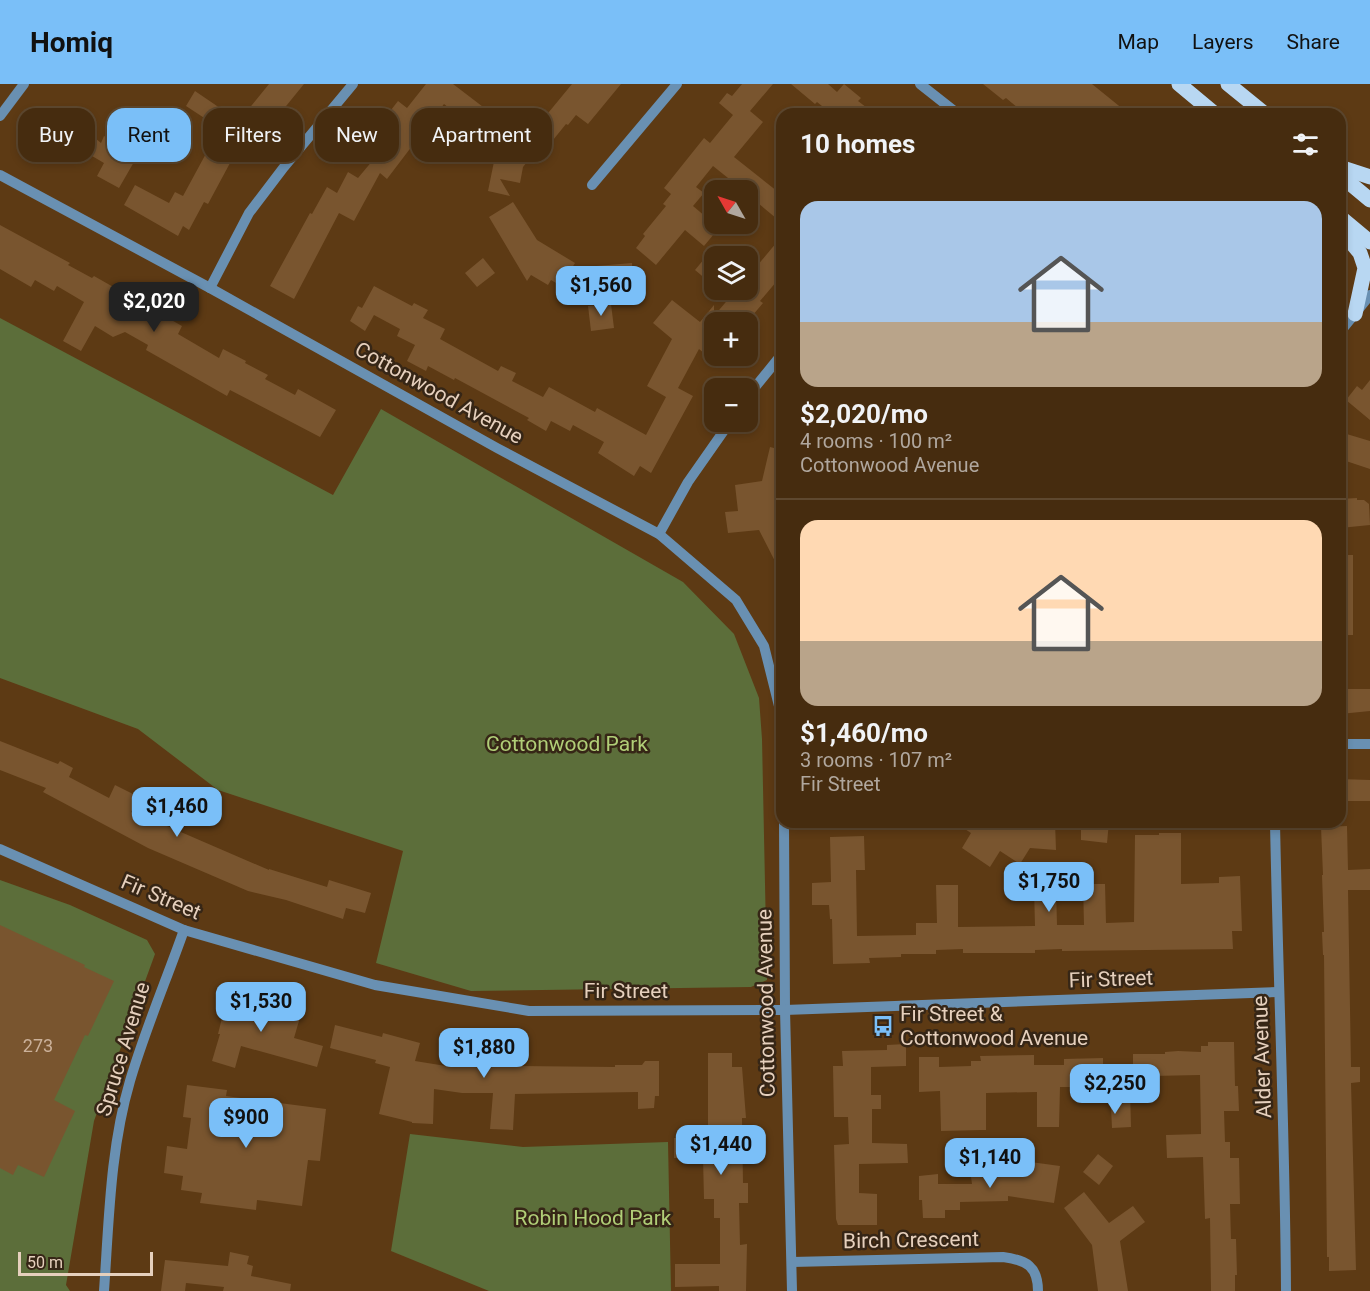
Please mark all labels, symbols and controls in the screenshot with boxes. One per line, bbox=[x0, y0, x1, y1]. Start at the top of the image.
text: Homiq bbox=[30, 26, 113, 59]
text: Map bbox=[1117, 30, 1159, 54]
text: Layers bbox=[1192, 30, 1253, 54]
text: Share bbox=[1286, 30, 1340, 54]
chip: Buy bbox=[18, 108, 95, 162]
chip: Rent bbox=[107, 108, 191, 162]
chip: Filters bbox=[203, 108, 303, 162]
chip: New bbox=[315, 108, 399, 162]
chip: Apartment bbox=[411, 108, 552, 162]
icon: filters bbox=[1289, 128, 1322, 161]
text: 10 homes bbox=[800, 129, 915, 159]
north arrow bbox=[704, 180, 758, 234]
map controls bbox=[704, 180, 758, 432]
icon: home bbox=[1007, 240, 1115, 348]
button: layers bbox=[704, 246, 758, 300]
pin: $1,560 bbox=[552, 266, 650, 317]
text: $1,560 bbox=[570, 273, 632, 297]
pin: $2,020 bbox=[105, 282, 203, 333]
text: $2,020 bbox=[123, 289, 185, 313]
button: + bbox=[704, 312, 758, 366]
street label: Cottonwood Avenue bbox=[351, 337, 527, 449]
button: − bbox=[704, 378, 758, 432]
text: $2,020/mo bbox=[800, 399, 928, 429]
text: 4 rooms · 100 m² bbox=[800, 429, 952, 453]
text: Cottonwood Avenue bbox=[800, 453, 979, 477]
icon: home bbox=[1007, 559, 1115, 667]
text: $1,460/mo bbox=[800, 718, 928, 748]
park label: Cottonwood Park bbox=[486, 732, 648, 756]
text: 3 rooms · 107 m² bbox=[800, 748, 952, 772]
text: Fir Street bbox=[800, 772, 880, 796]
pin: $1,460 bbox=[128, 787, 226, 838]
text: $1,460 bbox=[146, 794, 208, 818]
pin: $1,750 bbox=[1000, 862, 1098, 913]
street label: Fir Street bbox=[117, 869, 205, 925]
text: $1,750 bbox=[1018, 869, 1080, 893]
street label: Cottonwood Avenue bbox=[752, 909, 780, 1097]
street label: Fir Street bbox=[1068, 966, 1154, 992]
street label: Spruce Avenue bbox=[91, 979, 155, 1119]
street label: Fir Street bbox=[584, 979, 668, 1003]
pin: $1,530 bbox=[212, 982, 310, 1033]
text: $1,530 bbox=[230, 989, 292, 1013]
street label: Alder Avenue bbox=[1248, 995, 1276, 1119]
place label: Fir Street & Cottonwood Avenue bbox=[900, 1002, 1088, 1050]
bus stop icon: Fir Street & Cottonwood Avenue bbox=[871, 1014, 895, 1038]
pin: $1,880 bbox=[435, 1028, 533, 1079]
house number: 273 bbox=[23, 1035, 53, 1056]
text: $1,880 bbox=[453, 1035, 515, 1059]
pin: $2,250 bbox=[1066, 1064, 1164, 1115]
text: $2,250 bbox=[1084, 1071, 1146, 1095]
pin: $900 bbox=[210, 1098, 282, 1149]
text: $900 bbox=[223, 1105, 269, 1129]
pin: $1,440 bbox=[672, 1125, 770, 1176]
text: $1,440 bbox=[690, 1132, 752, 1156]
pin: $1,140 bbox=[941, 1138, 1039, 1189]
text: $1,140 bbox=[959, 1145, 1021, 1169]
park label: Robin Hood Park bbox=[515, 1206, 672, 1230]
street label: Birch Crescent bbox=[843, 1227, 979, 1253]
scale bar bbox=[18, 1249, 153, 1276]
text: 50 m bbox=[27, 1253, 63, 1272]

